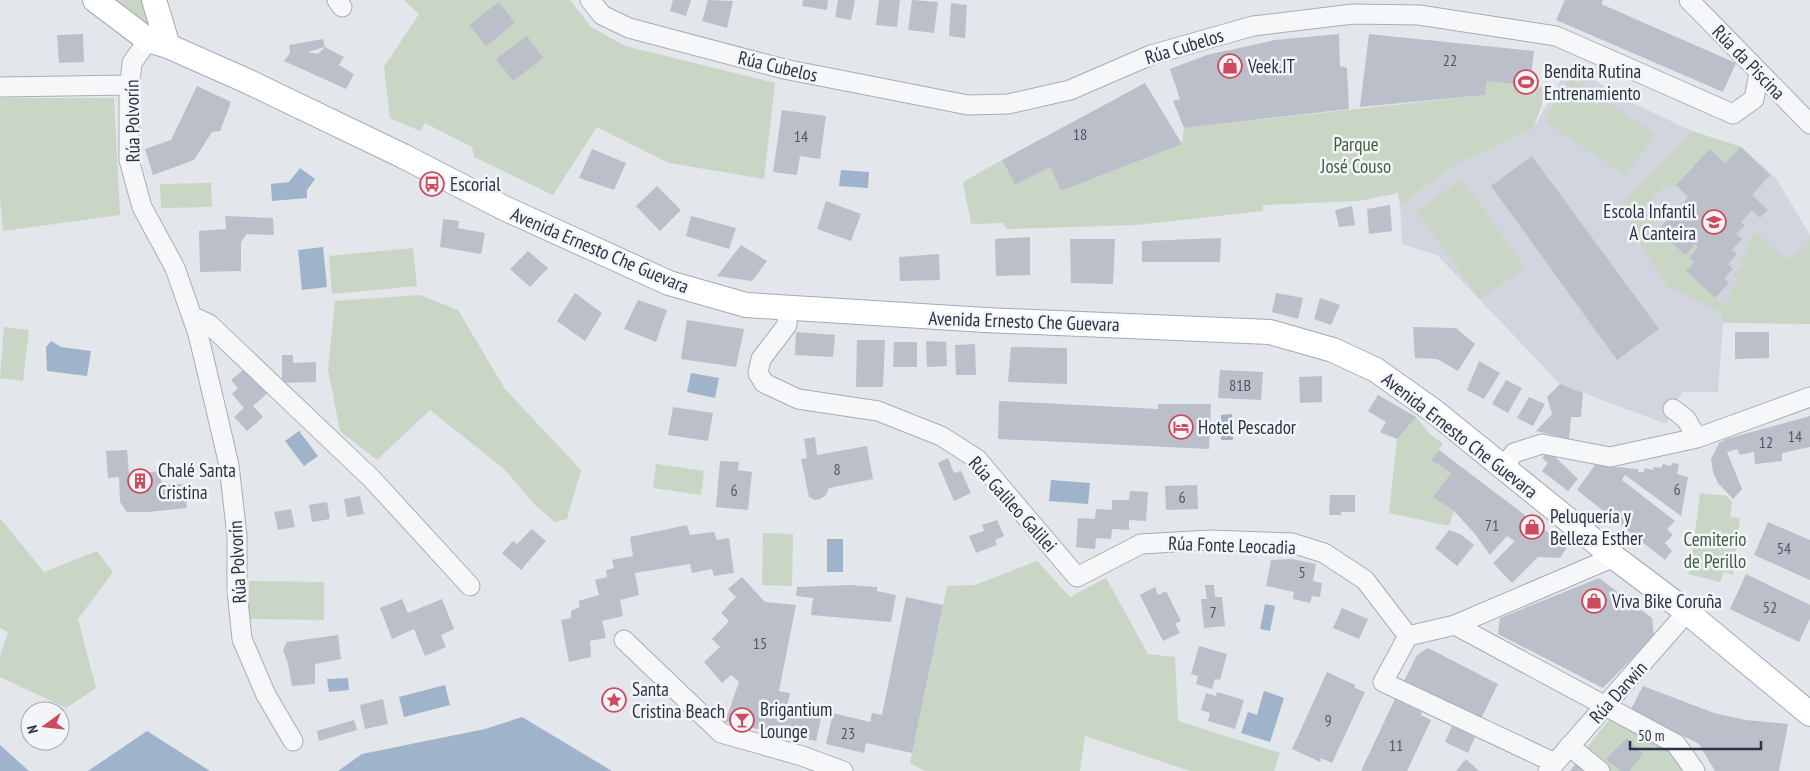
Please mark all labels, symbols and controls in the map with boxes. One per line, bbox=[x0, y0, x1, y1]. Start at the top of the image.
street label: Rúa da Piscina bbox=[1707, 20, 1791, 104]
street label: Rúa Cubelos bbox=[1142, 23, 1226, 69]
street label: Rúa Cubelos bbox=[736, 45, 820, 87]
house number: 22 bbox=[1443, 50, 1457, 70]
shop icon: Veek.IT bbox=[1217, 53, 1243, 79]
place label: Veek.IT bbox=[1247, 54, 1296, 78]
place label: Bendita Rutina Entrenamiento bbox=[1544, 59, 1641, 105]
sports icon: Bendita Rutina Entrenamiento bbox=[1513, 69, 1539, 95]
street label: Rúa Polvorín bbox=[119, 79, 145, 163]
house number: 18 bbox=[1073, 124, 1087, 144]
house number: 14 bbox=[794, 126, 808, 146]
park label: Parque José Couso bbox=[1320, 132, 1391, 178]
bus stop icon: Escorial bbox=[419, 171, 445, 197]
place label: Escorial bbox=[450, 172, 501, 196]
place label: Escola Infantil A Canteira bbox=[1603, 199, 1697, 245]
street label: Avenida Ernesto Che Guevara bbox=[507, 202, 693, 298]
school or university icon: Escola Infantil A Canteira bbox=[1701, 209, 1727, 235]
street label: Avenida Ernesto Che Guevara bbox=[928, 306, 1120, 336]
street label: Avenida Ernesto Che Guevara bbox=[1377, 367, 1543, 503]
house number: 81B bbox=[1229, 375, 1251, 395]
hotel icon: Hotel Pescador bbox=[1168, 414, 1194, 440]
place label: Hotel Pescador bbox=[1198, 415, 1297, 439]
house number: 14 bbox=[1788, 426, 1802, 446]
house number: 12 bbox=[1759, 432, 1773, 452]
street label: Rúa Galileo Galilei bbox=[964, 451, 1062, 557]
place label: Chalé Santa Cristina bbox=[158, 458, 236, 504]
house number: 8 bbox=[833, 459, 841, 479]
building icon: Chalé Santa Cristina bbox=[127, 468, 153, 494]
house number: 6 bbox=[1673, 479, 1681, 499]
house number: 6 bbox=[730, 480, 738, 500]
house number: 6 bbox=[1178, 487, 1186, 507]
place label: Peluquería y Belleza Esther bbox=[1550, 504, 1644, 550]
shop icon: Peluquería y Belleza Esther bbox=[1519, 514, 1545, 540]
house number: 71 bbox=[1485, 515, 1499, 535]
street label: Rúa Polvorín bbox=[223, 520, 251, 604]
park label: Cemiterio de Perillo bbox=[1684, 527, 1746, 573]
street label: Rúa Fonte Leocadia bbox=[1168, 531, 1296, 559]
house number: 54 bbox=[1777, 538, 1791, 558]
house number: 5 bbox=[1298, 562, 1306, 582]
shop icon: Viva Bike Coruña bbox=[1581, 588, 1607, 614]
place label: Viva Bike Coruña bbox=[1611, 589, 1722, 613]
house number: 52 bbox=[1763, 597, 1777, 617]
house number: 7 bbox=[1209, 602, 1217, 622]
house number: 15 bbox=[753, 633, 767, 653]
street label: Rúa Darwin bbox=[1584, 656, 1652, 728]
place label: Santa Cristina Beach bbox=[632, 677, 725, 723]
place icon: Santa Cristina Beach bbox=[601, 687, 627, 713]
place label: Brigantium Lounge bbox=[760, 697, 832, 743]
north arrow bbox=[20, 701, 70, 751]
bar icon: Brigantium Lounge bbox=[729, 707, 755, 733]
house number: 9 bbox=[1324, 710, 1332, 730]
scale bar bbox=[1630, 718, 1761, 750]
text: N bbox=[23, 723, 42, 735]
house number: 23 bbox=[841, 723, 855, 743]
text: 50 m bbox=[1638, 726, 1664, 745]
house number: 11 bbox=[1389, 735, 1403, 755]

